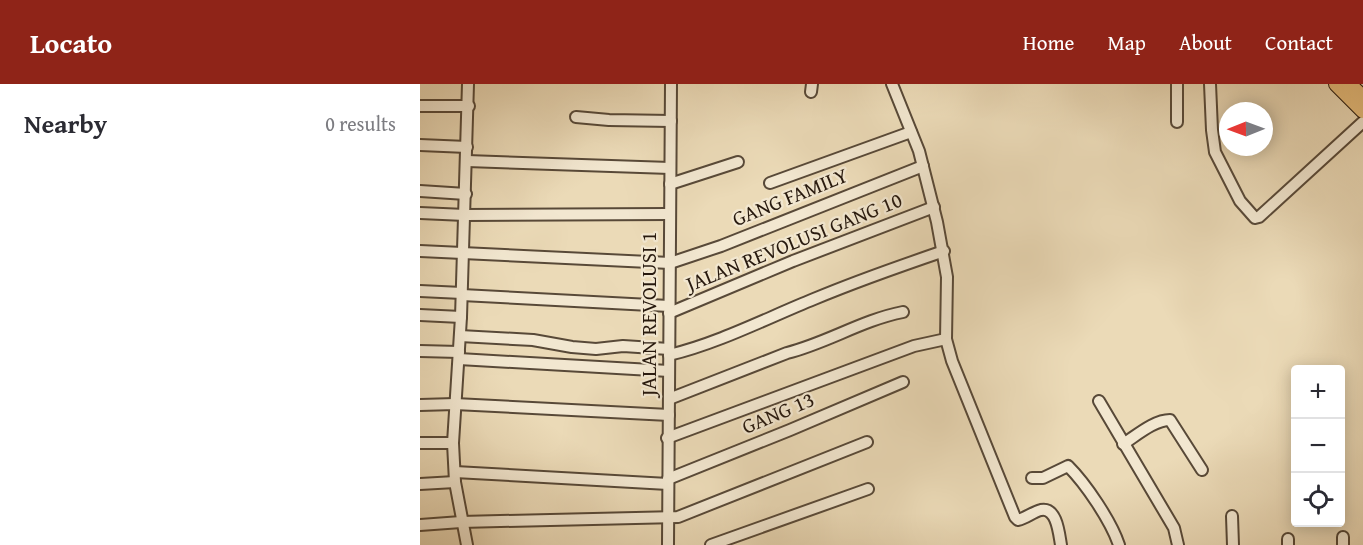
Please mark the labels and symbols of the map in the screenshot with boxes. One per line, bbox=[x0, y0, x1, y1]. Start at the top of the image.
north arrow bbox=[1219, 102, 1273, 156]
street label: GANG FAMILY bbox=[727, 159, 853, 234]
street label: JALAN REVOLUSI GANG 10 bbox=[678, 184, 906, 300]
street label: JALAN REVOLUSI 1 bbox=[633, 232, 664, 399]
street label: GANG 13 bbox=[737, 383, 819, 442]

